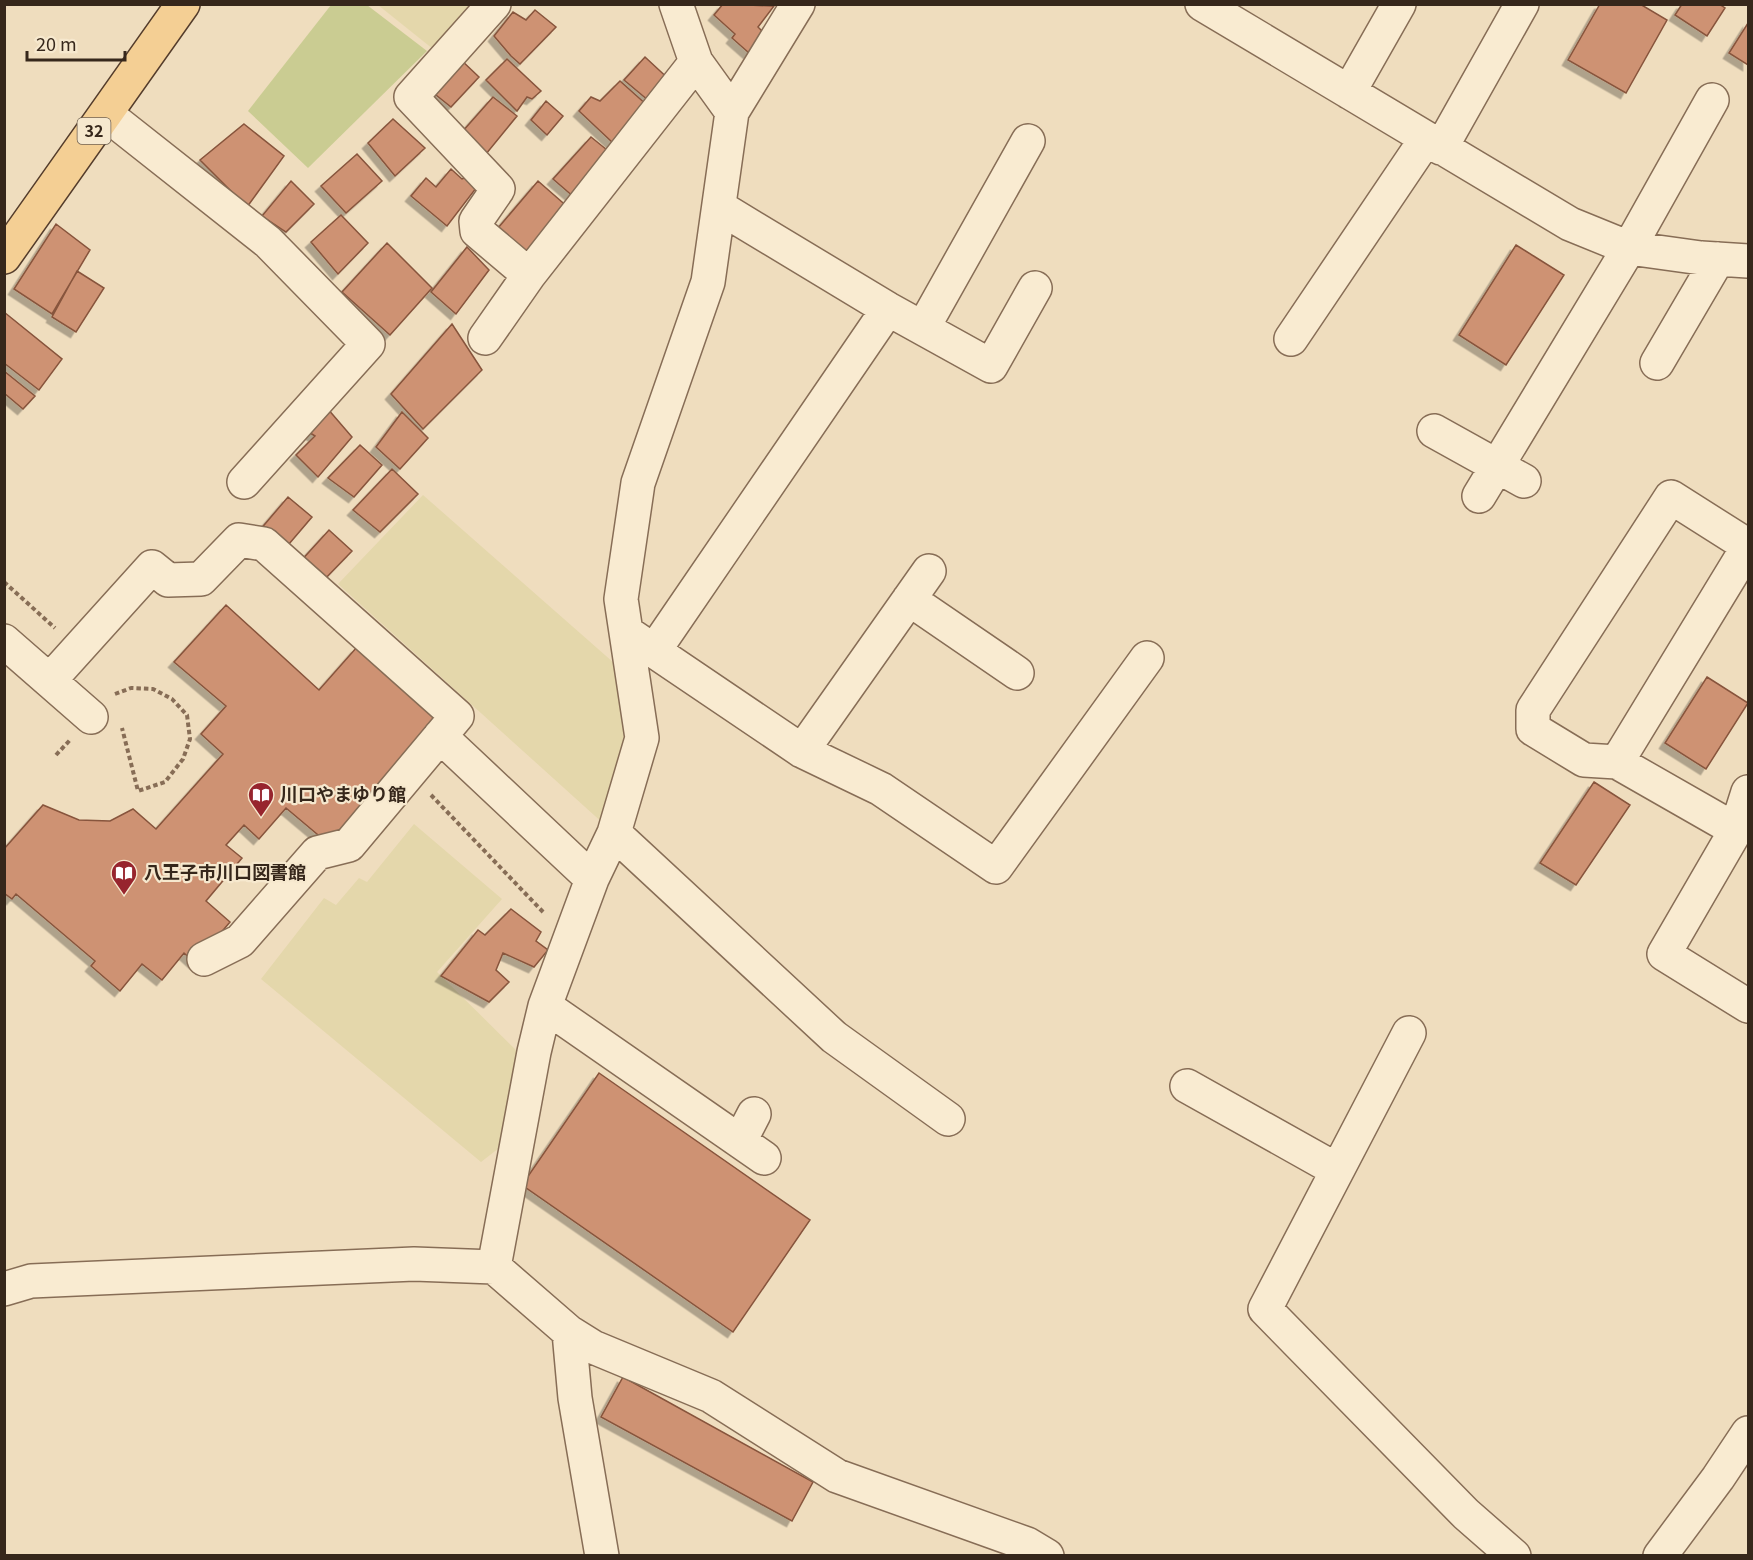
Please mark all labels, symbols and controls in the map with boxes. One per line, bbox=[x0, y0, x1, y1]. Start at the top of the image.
scale bar bbox=[27, 24, 124, 62]
text: 20 m bbox=[36, 30, 77, 56]
road number: 32 bbox=[78, 118, 110, 144]
library icon: 川口やまゆり館 bbox=[246, 780, 276, 818]
place label: 川口やまゆり館 bbox=[280, 780, 406, 806]
library icon: 八王子市川口図書館 bbox=[109, 858, 139, 896]
place label: 八王子市川口図書館 bbox=[144, 858, 306, 884]

